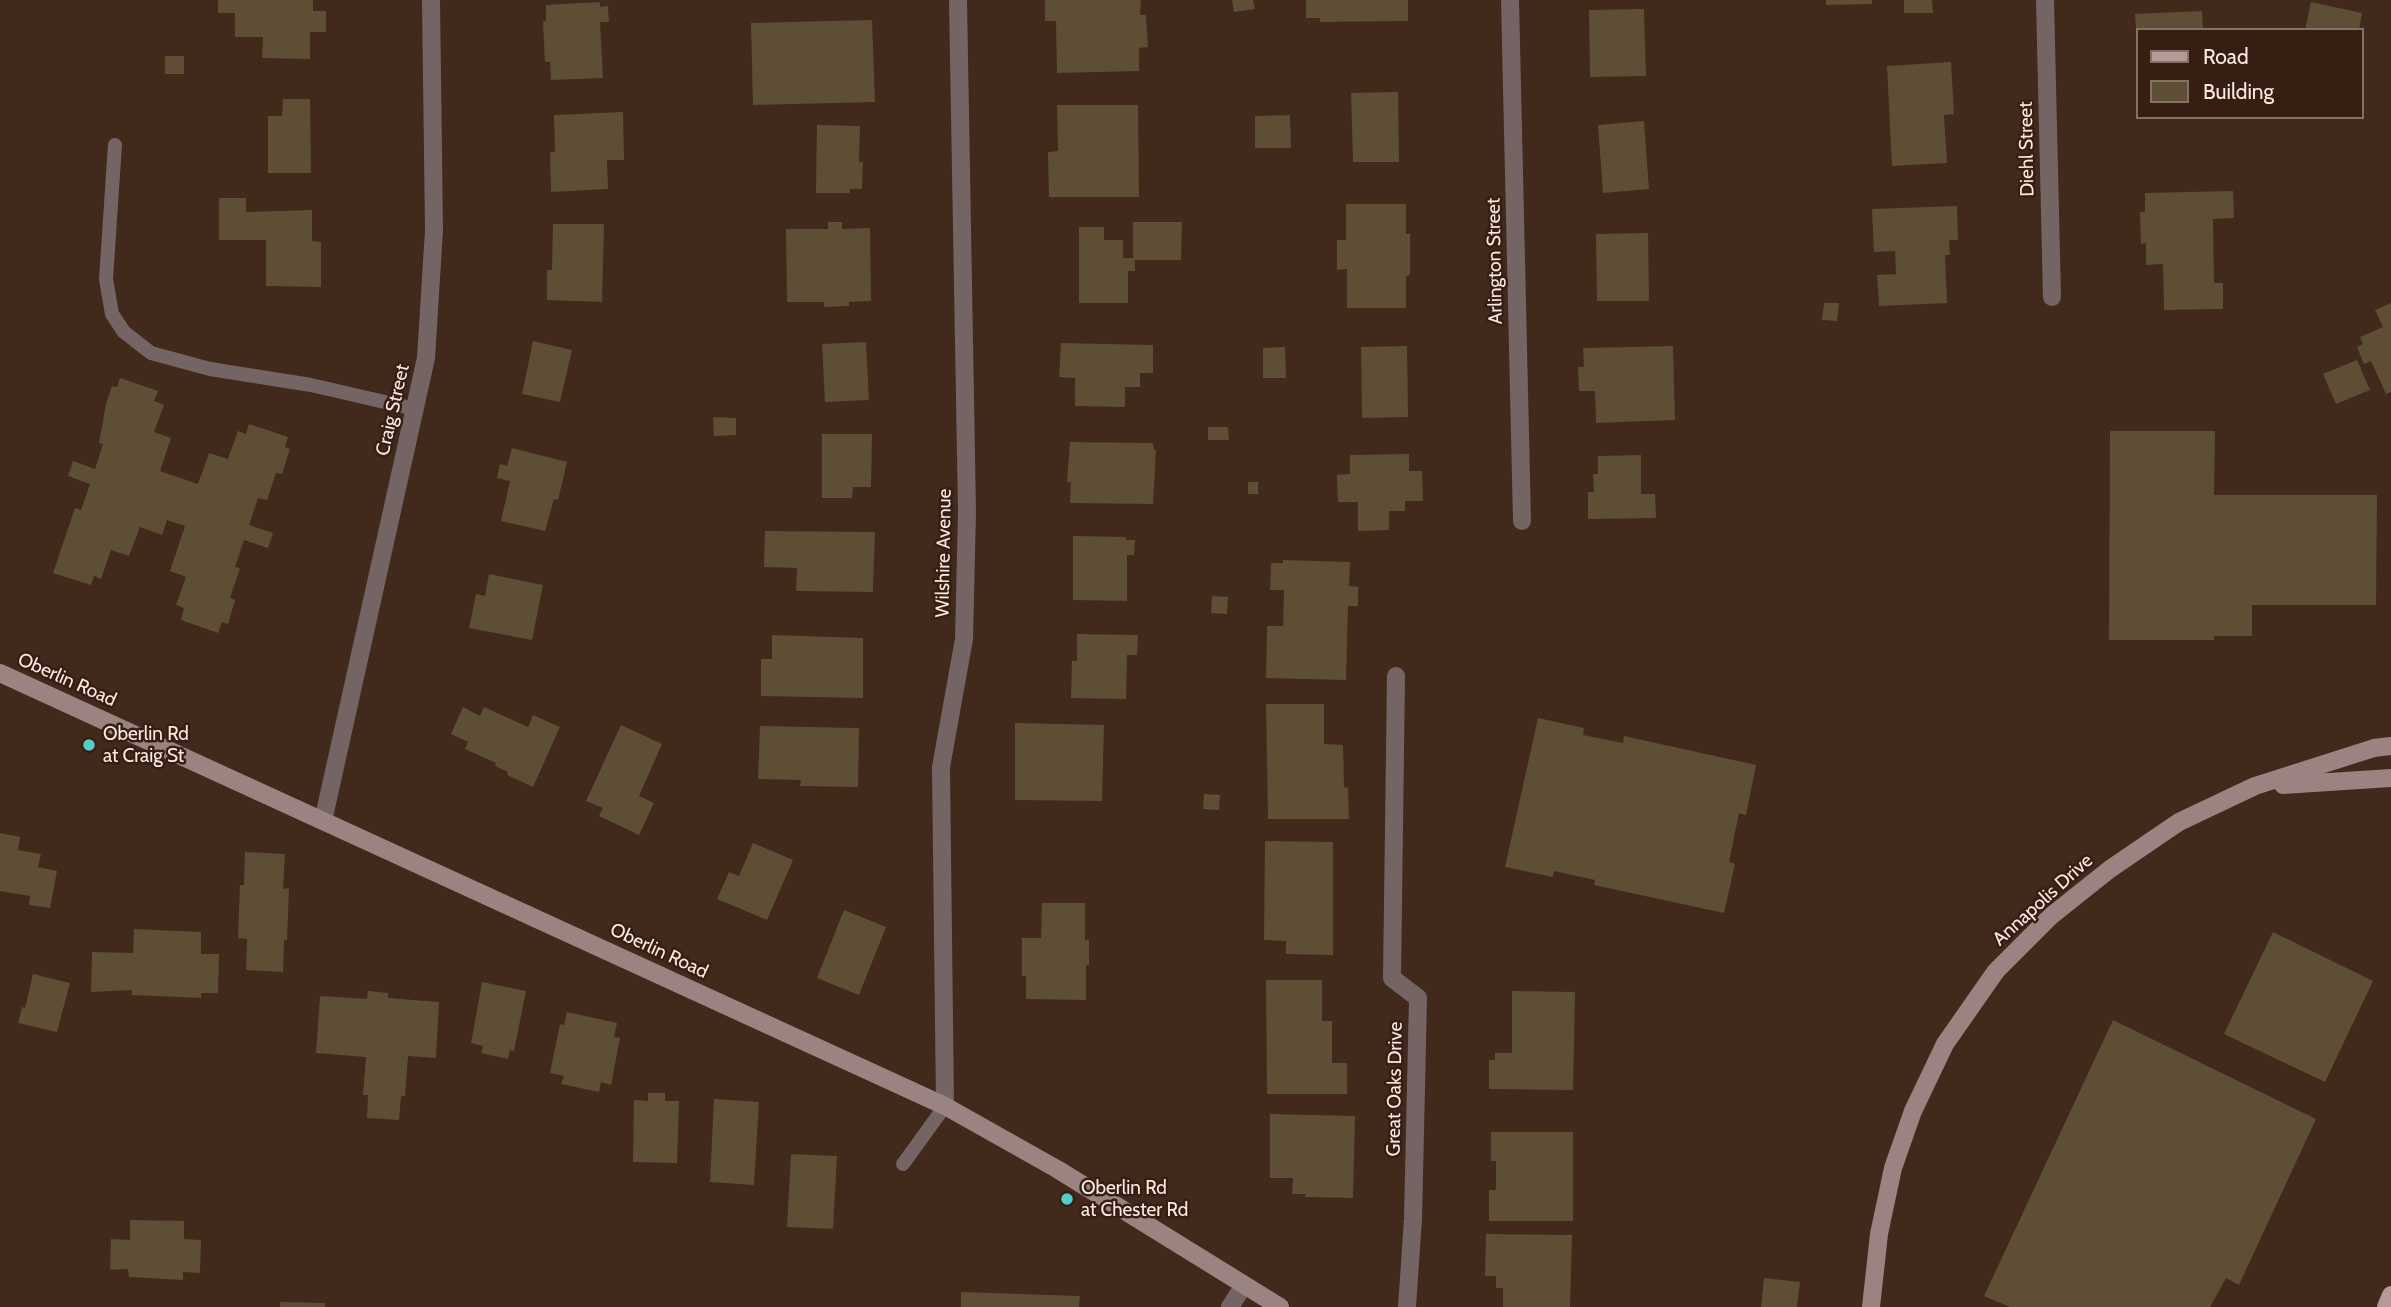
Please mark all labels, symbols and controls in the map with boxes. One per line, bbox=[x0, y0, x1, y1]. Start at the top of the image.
legend bbox=[2136, 28, 2363, 119]
text: Road bbox=[2203, 44, 2249, 69]
text: Building bbox=[2203, 79, 2274, 104]
street label: Diehl Street bbox=[2015, 101, 2039, 197]
street label: Arlington Street bbox=[1482, 197, 1508, 325]
street label: Craig Street bbox=[371, 362, 415, 458]
street label: Wilshire Avenue bbox=[931, 489, 957, 617]
street label: Oberlin Road bbox=[14, 648, 120, 712]
place label: Oberlin Rd at Craig St bbox=[103, 723, 189, 767]
marker: Oberlin Rd at Craig St bbox=[81, 737, 97, 753]
street label: Annapolis Drive bbox=[1988, 849, 2098, 951]
street label: Oberlin Road bbox=[606, 918, 712, 984]
street label: Great Oaks Drive bbox=[1382, 1022, 1408, 1156]
place label: Oberlin Rd at Chester Rd bbox=[1081, 1177, 1188, 1221]
marker: Oberlin Rd at Chester Rd bbox=[1059, 1191, 1075, 1207]

